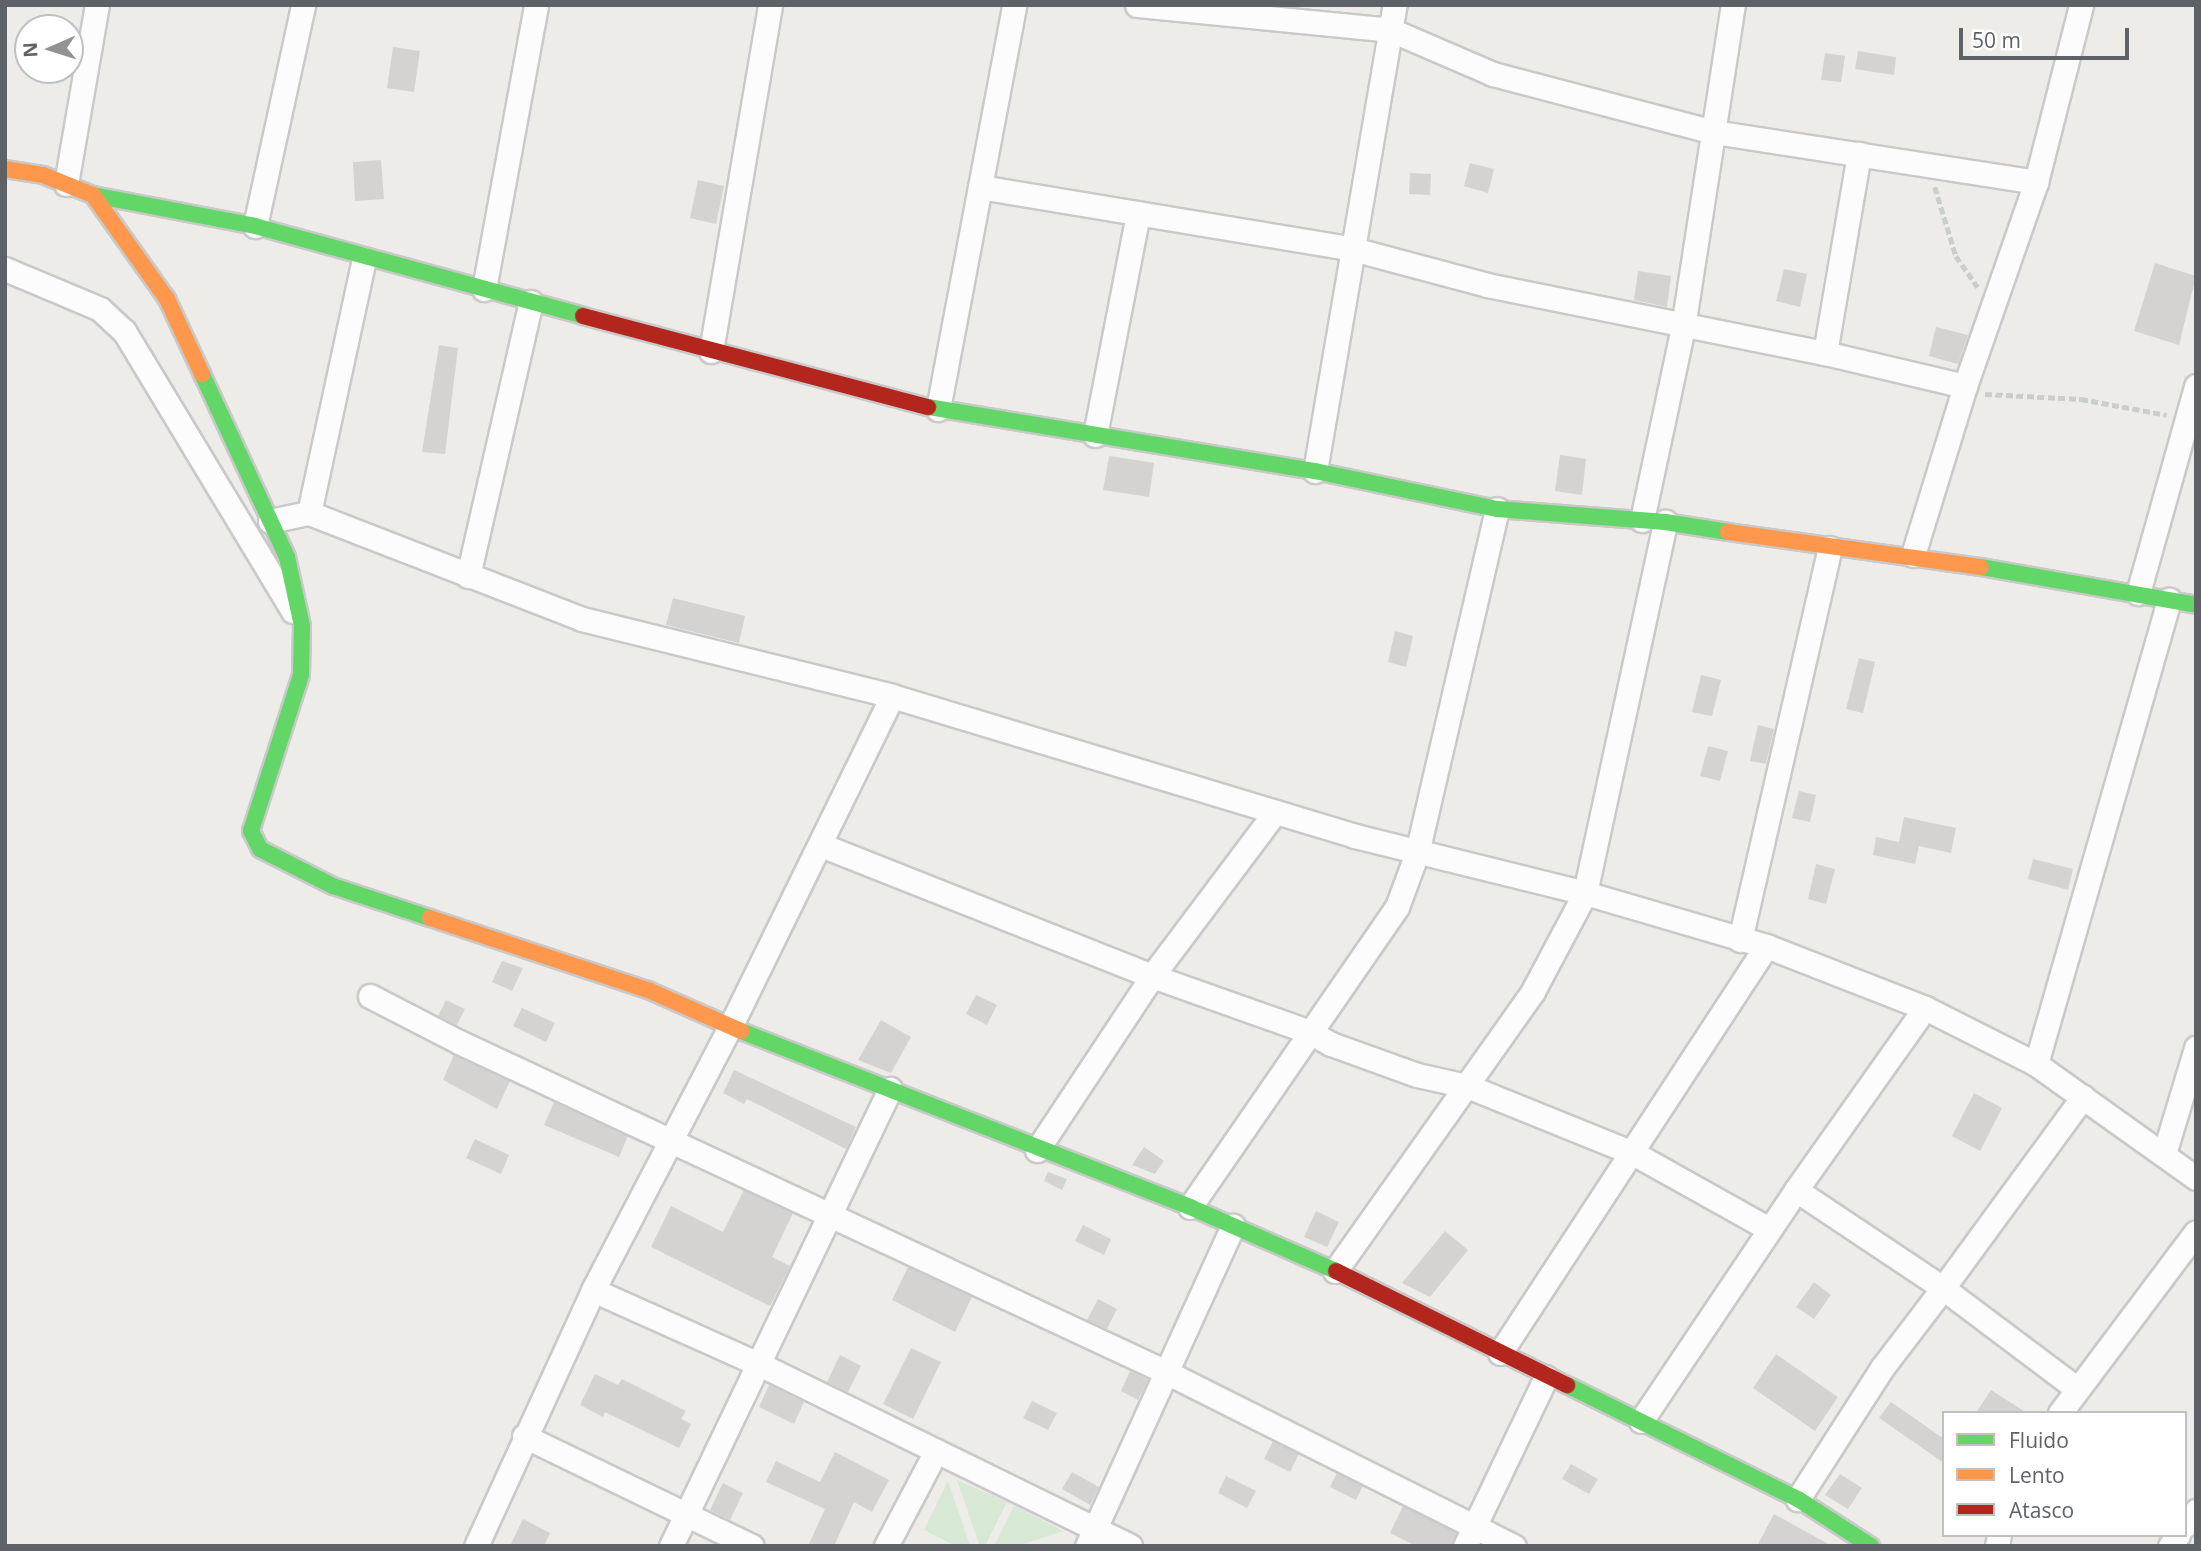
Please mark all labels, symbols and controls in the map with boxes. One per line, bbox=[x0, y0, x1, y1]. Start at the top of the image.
north arrow bbox=[14, 14, 84, 84]
scale bar bbox=[1963, 14, 2133, 58]
text: 50 m bbox=[1972, 26, 2021, 54]
text: N bbox=[17, 42, 43, 58]
legend bbox=[1942, 1411, 2187, 1537]
text: Fluido bbox=[2009, 1426, 2069, 1454]
text: Lento bbox=[2009, 1461, 2065, 1489]
text: Atasco bbox=[2009, 1496, 2074, 1524]

